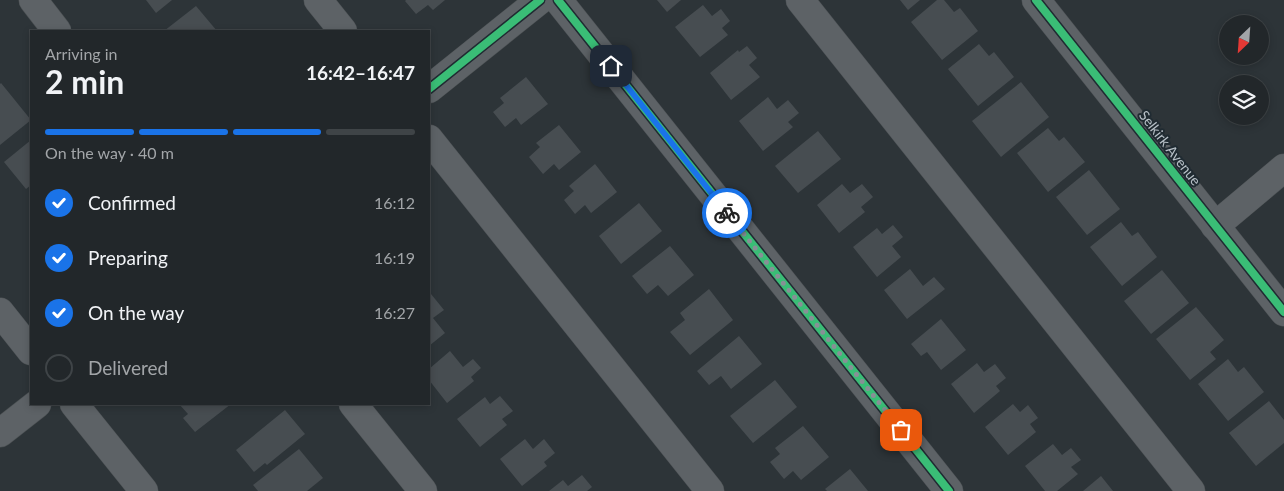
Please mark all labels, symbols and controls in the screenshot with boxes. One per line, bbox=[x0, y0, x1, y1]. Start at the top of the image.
north arrow bbox=[1219, 15, 1269, 65]
map controls bbox=[1219, 15, 1269, 125]
text: Arriving in bbox=[45, 44, 118, 63]
pin bbox=[590, 45, 632, 87]
icon: home bbox=[597, 52, 625, 80]
text: 16:42–16:47 bbox=[306, 61, 415, 84]
text: 2 min bbox=[45, 62, 124, 101]
button: layers bbox=[1219, 75, 1269, 125]
street label: Selkirk Avenue bbox=[1136, 107, 1205, 189]
text: On the way · 40 m bbox=[45, 143, 174, 162]
courier bbox=[702, 188, 752, 238]
icon: check bbox=[45, 189, 73, 217]
text: Confirmed bbox=[88, 191, 176, 214]
text: 16:12 bbox=[374, 193, 415, 212]
icon: bike bbox=[713, 199, 741, 227]
icon: check bbox=[45, 244, 73, 272]
text: Preparing bbox=[88, 246, 168, 269]
text: 16:19 bbox=[374, 248, 415, 267]
icon: check bbox=[45, 299, 73, 327]
text: On the way bbox=[88, 301, 184, 324]
text: 16:27 bbox=[374, 303, 415, 322]
text: Delivered bbox=[88, 356, 168, 379]
pin bbox=[880, 409, 922, 451]
icon: bag bbox=[887, 416, 915, 444]

